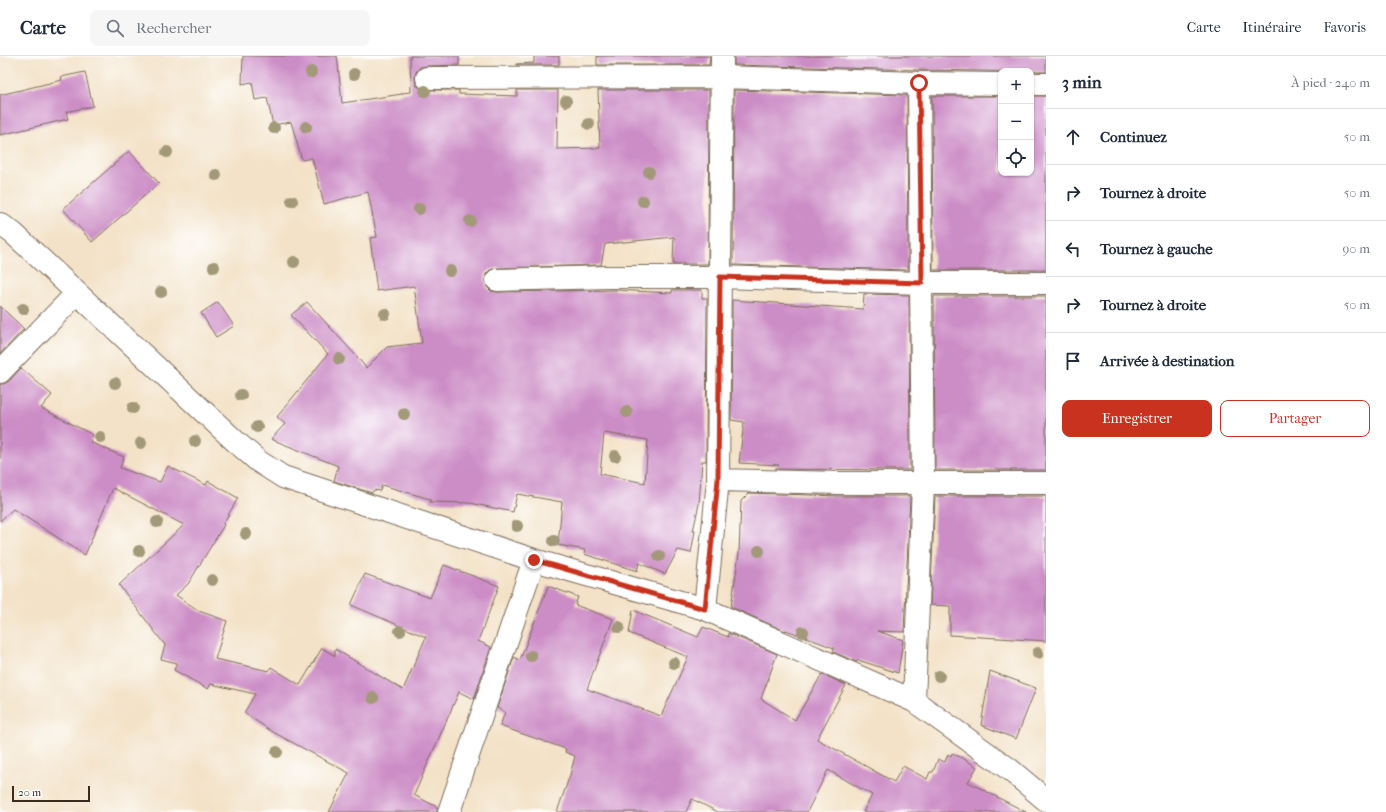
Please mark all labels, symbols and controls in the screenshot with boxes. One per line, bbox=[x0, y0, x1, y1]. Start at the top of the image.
search box bbox=[90, 10, 370, 46]
text: Carte bbox=[20, 17, 66, 39]
icon: search bbox=[104, 17, 126, 39]
text: Rechercher bbox=[136, 19, 211, 37]
text: Carte bbox=[1187, 19, 1221, 36]
text: Itinéraire bbox=[1243, 19, 1301, 36]
text: Favoris bbox=[1323, 19, 1366, 36]
map controls bbox=[998, 68, 1034, 176]
button: + bbox=[998, 68, 1034, 104]
text: 3 min bbox=[1062, 72, 1102, 92]
route start bbox=[910, 74, 928, 92]
text: À pied · 240 m bbox=[1291, 75, 1370, 90]
button: − bbox=[998, 104, 1034, 140]
icon: ahead bbox=[1062, 126, 1084, 148]
text: Continuez bbox=[1100, 128, 1167, 146]
text: 50 m bbox=[1344, 129, 1370, 144]
button: locate bbox=[998, 140, 1034, 176]
icon: right bbox=[1062, 182, 1084, 204]
text: Tournez à droite bbox=[1100, 184, 1206, 202]
text: 50 m bbox=[1344, 185, 1370, 200]
icon: left bbox=[1062, 238, 1084, 260]
text: Tournez à gauche bbox=[1100, 240, 1213, 258]
text: 90 m bbox=[1342, 241, 1370, 256]
icon: right bbox=[1062, 294, 1084, 316]
text: Tournez à droite bbox=[1100, 296, 1206, 314]
text: 50 m bbox=[1344, 297, 1370, 312]
icon: arrive bbox=[1062, 350, 1084, 372]
text: Arrivée à destination bbox=[1100, 352, 1235, 370]
button: Enregistrer bbox=[1062, 400, 1212, 437]
button: Partager bbox=[1220, 400, 1370, 437]
route end bbox=[525, 551, 543, 569]
scale bar bbox=[12, 784, 90, 803]
text: 20 m bbox=[18, 786, 41, 799]

